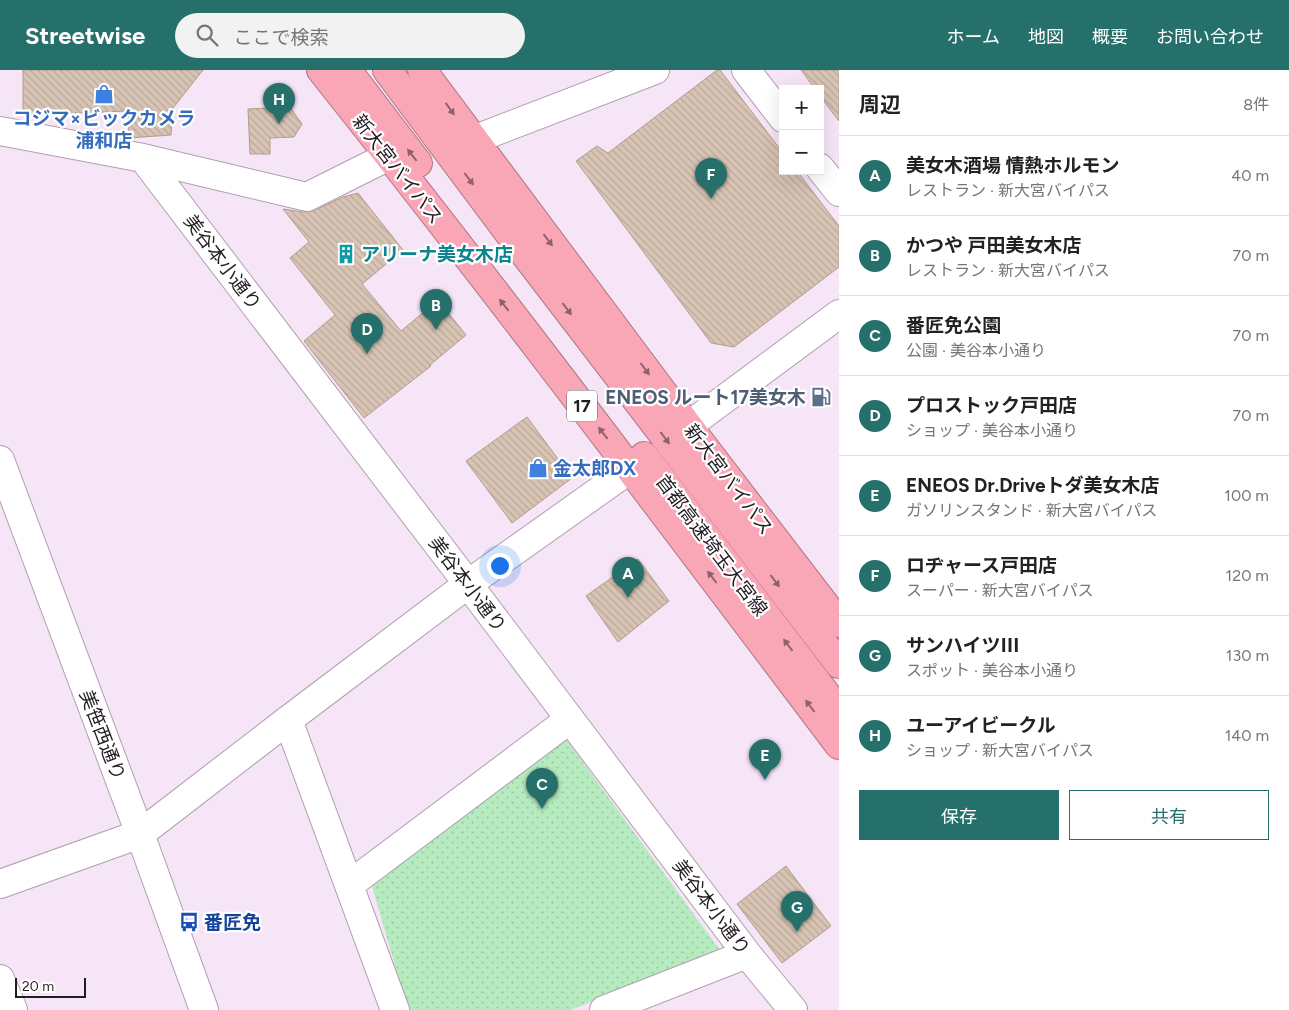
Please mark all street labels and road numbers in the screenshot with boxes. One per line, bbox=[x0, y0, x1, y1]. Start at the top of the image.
street label: 新大宮バイパス bbox=[348, 110, 447, 229]
street label: 美谷本小通り bbox=[179, 210, 266, 315]
road number: 17 bbox=[567, 391, 597, 422]
street label: 新大宮バイパス bbox=[680, 419, 778, 539]
street label: 首都高速埼玉大宮線 bbox=[651, 470, 772, 621]
street label: 美谷本小通り bbox=[424, 532, 511, 637]
street label: 美笹西通り bbox=[75, 687, 130, 784]
street label: 美谷本小通り bbox=[668, 855, 755, 960]

